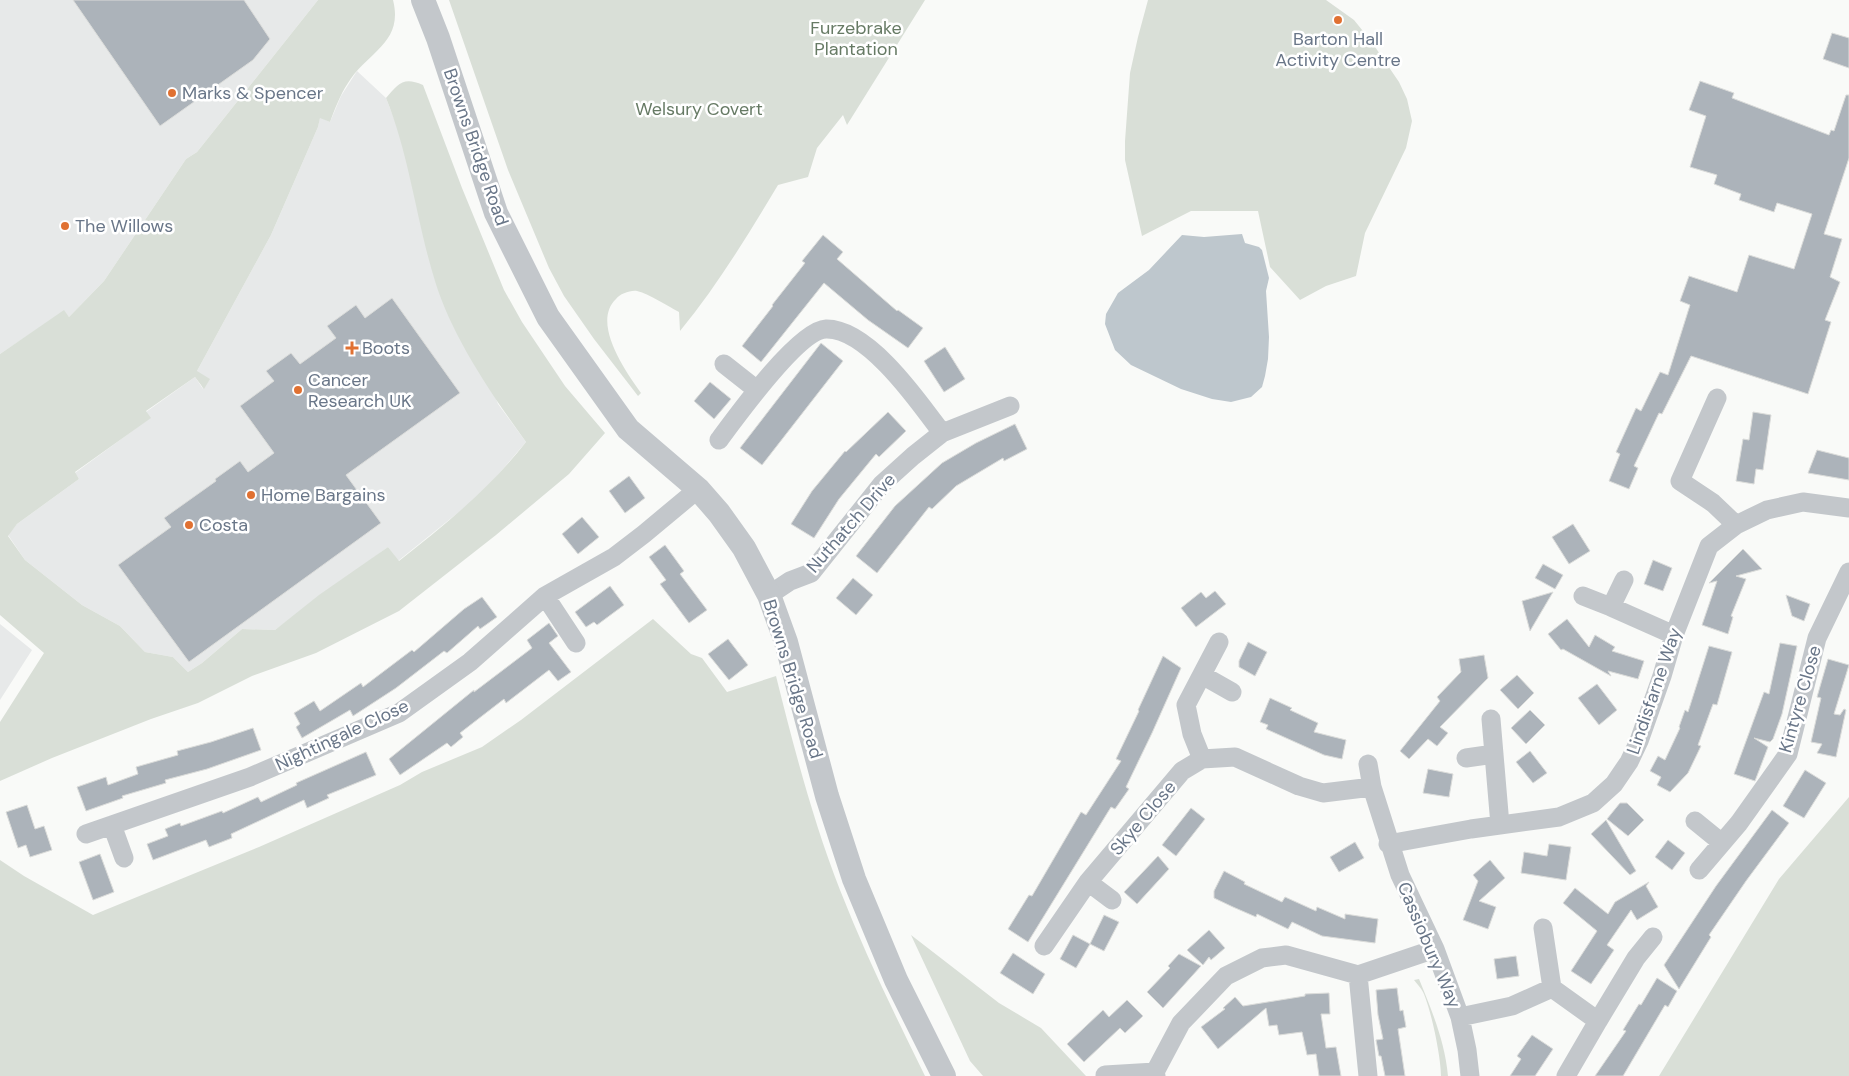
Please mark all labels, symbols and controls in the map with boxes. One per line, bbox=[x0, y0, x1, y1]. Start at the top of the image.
marker: Barton Hall Activity Centre bbox=[1332, 14, 1344, 26]
park label: Furzebrake Plantation bbox=[810, 16, 902, 61]
place label: Barton Hall Activity Centre bbox=[1275, 27, 1401, 72]
street label: Browns Bridge Road bbox=[438, 65, 514, 229]
place label: Marks & Spencer bbox=[182, 81, 324, 105]
marker: Marks & Spencer bbox=[166, 87, 178, 99]
park label: Welsury Covert bbox=[635, 97, 763, 121]
place label: The Willows bbox=[75, 214, 173, 238]
marker: The Willows bbox=[59, 220, 71, 232]
place label: Boots bbox=[362, 336, 410, 360]
marker: Boots bbox=[346, 342, 358, 354]
place label: Cancer Research UK bbox=[308, 368, 412, 413]
marker: Cancer Research UK bbox=[292, 384, 304, 396]
street label: Nuthatch Drive bbox=[801, 468, 901, 578]
place label: Home Bargains bbox=[261, 483, 386, 507]
marker: Home Bargains bbox=[245, 489, 257, 501]
place label: Costa bbox=[199, 513, 248, 537]
marker: Costa bbox=[183, 519, 195, 531]
street label: Browns Bridge Road bbox=[757, 597, 829, 761]
street label: Lindisfarne Way bbox=[1621, 624, 1687, 758]
street label: Kintyre Close bbox=[1773, 643, 1827, 755]
street label: Nightingale Close bbox=[271, 694, 413, 776]
street label: Skye Close bbox=[1105, 776, 1181, 860]
street label: Cassiobury Way bbox=[1392, 878, 1466, 1012]

